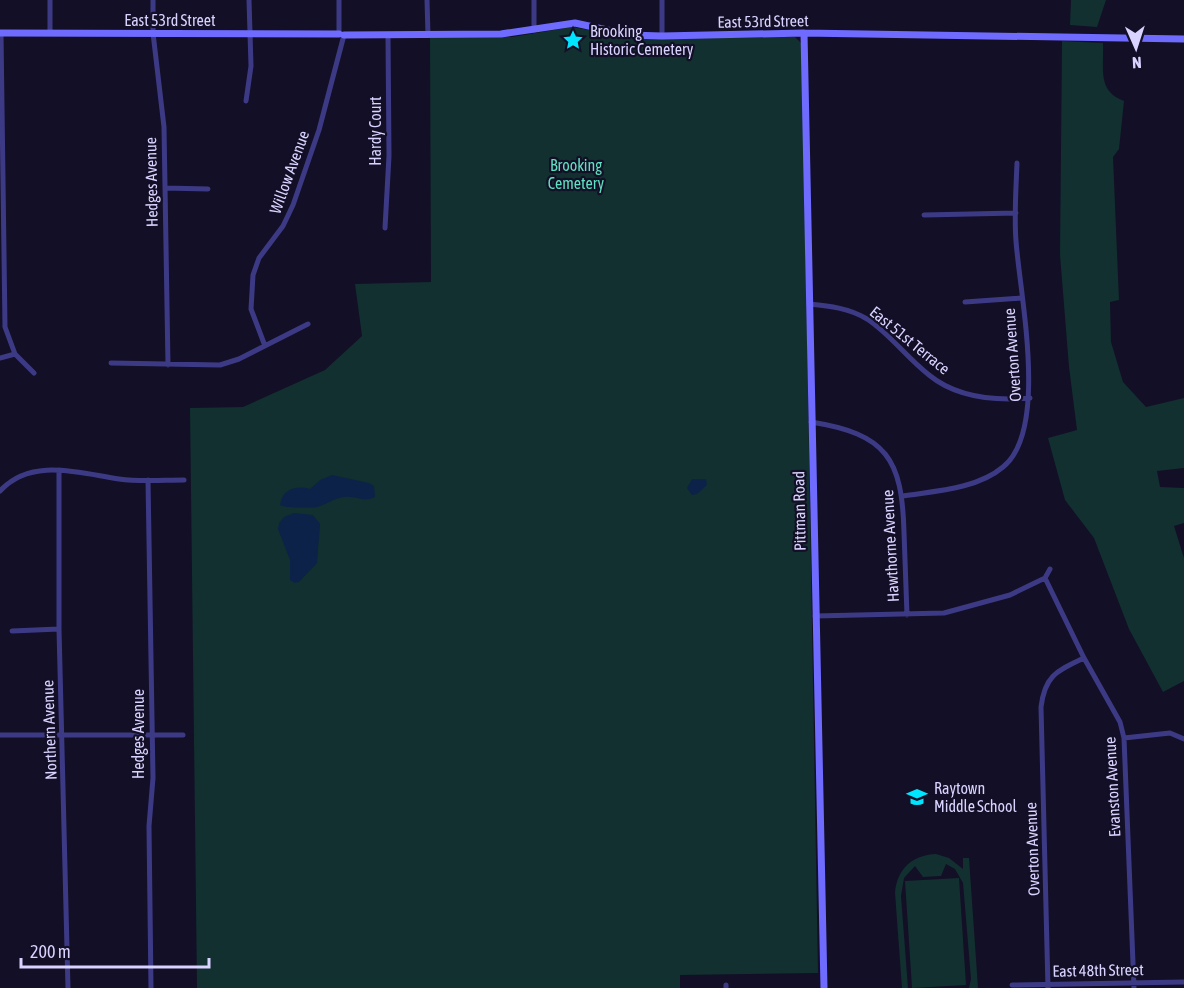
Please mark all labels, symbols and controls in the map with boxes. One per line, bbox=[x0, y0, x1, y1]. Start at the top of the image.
street label: East 53rd Street bbox=[124, 11, 216, 29]
street label: East 53rd Street bbox=[717, 11, 809, 31]
north arrow bbox=[1106, 18, 1166, 78]
place label: Brooking Historic Cemetery bbox=[590, 22, 694, 59]
place icon: Brooking Historic Cemetery bbox=[561, 28, 585, 52]
text: N bbox=[1132, 54, 1142, 72]
street label: Hardy Court bbox=[366, 96, 385, 166]
street label: Willow Avenue bbox=[266, 128, 312, 216]
street label: Hedges Avenue bbox=[141, 137, 162, 227]
park label: Brooking Cemetery bbox=[548, 156, 605, 193]
street label: East 51st Terrace bbox=[867, 302, 953, 378]
street label: Overton Avenue bbox=[1000, 308, 1024, 402]
street label: Pittman Road bbox=[789, 471, 809, 551]
street label: Hawthorne Avenue bbox=[878, 489, 902, 603]
street label: Northern Avenue bbox=[38, 680, 60, 780]
street label: Hedges Avenue bbox=[129, 689, 148, 779]
street label: Evanston Avenue bbox=[1100, 736, 1124, 838]
place label: Raytown Middle School bbox=[934, 779, 1018, 815]
school or university icon: Raytown Middle School bbox=[905, 785, 929, 809]
street label: Overton Avenue bbox=[1021, 802, 1043, 896]
scale bar bbox=[21, 931, 208, 969]
text: 200 m bbox=[30, 941, 71, 962]
street label: East 48th Street bbox=[1052, 960, 1144, 980]

